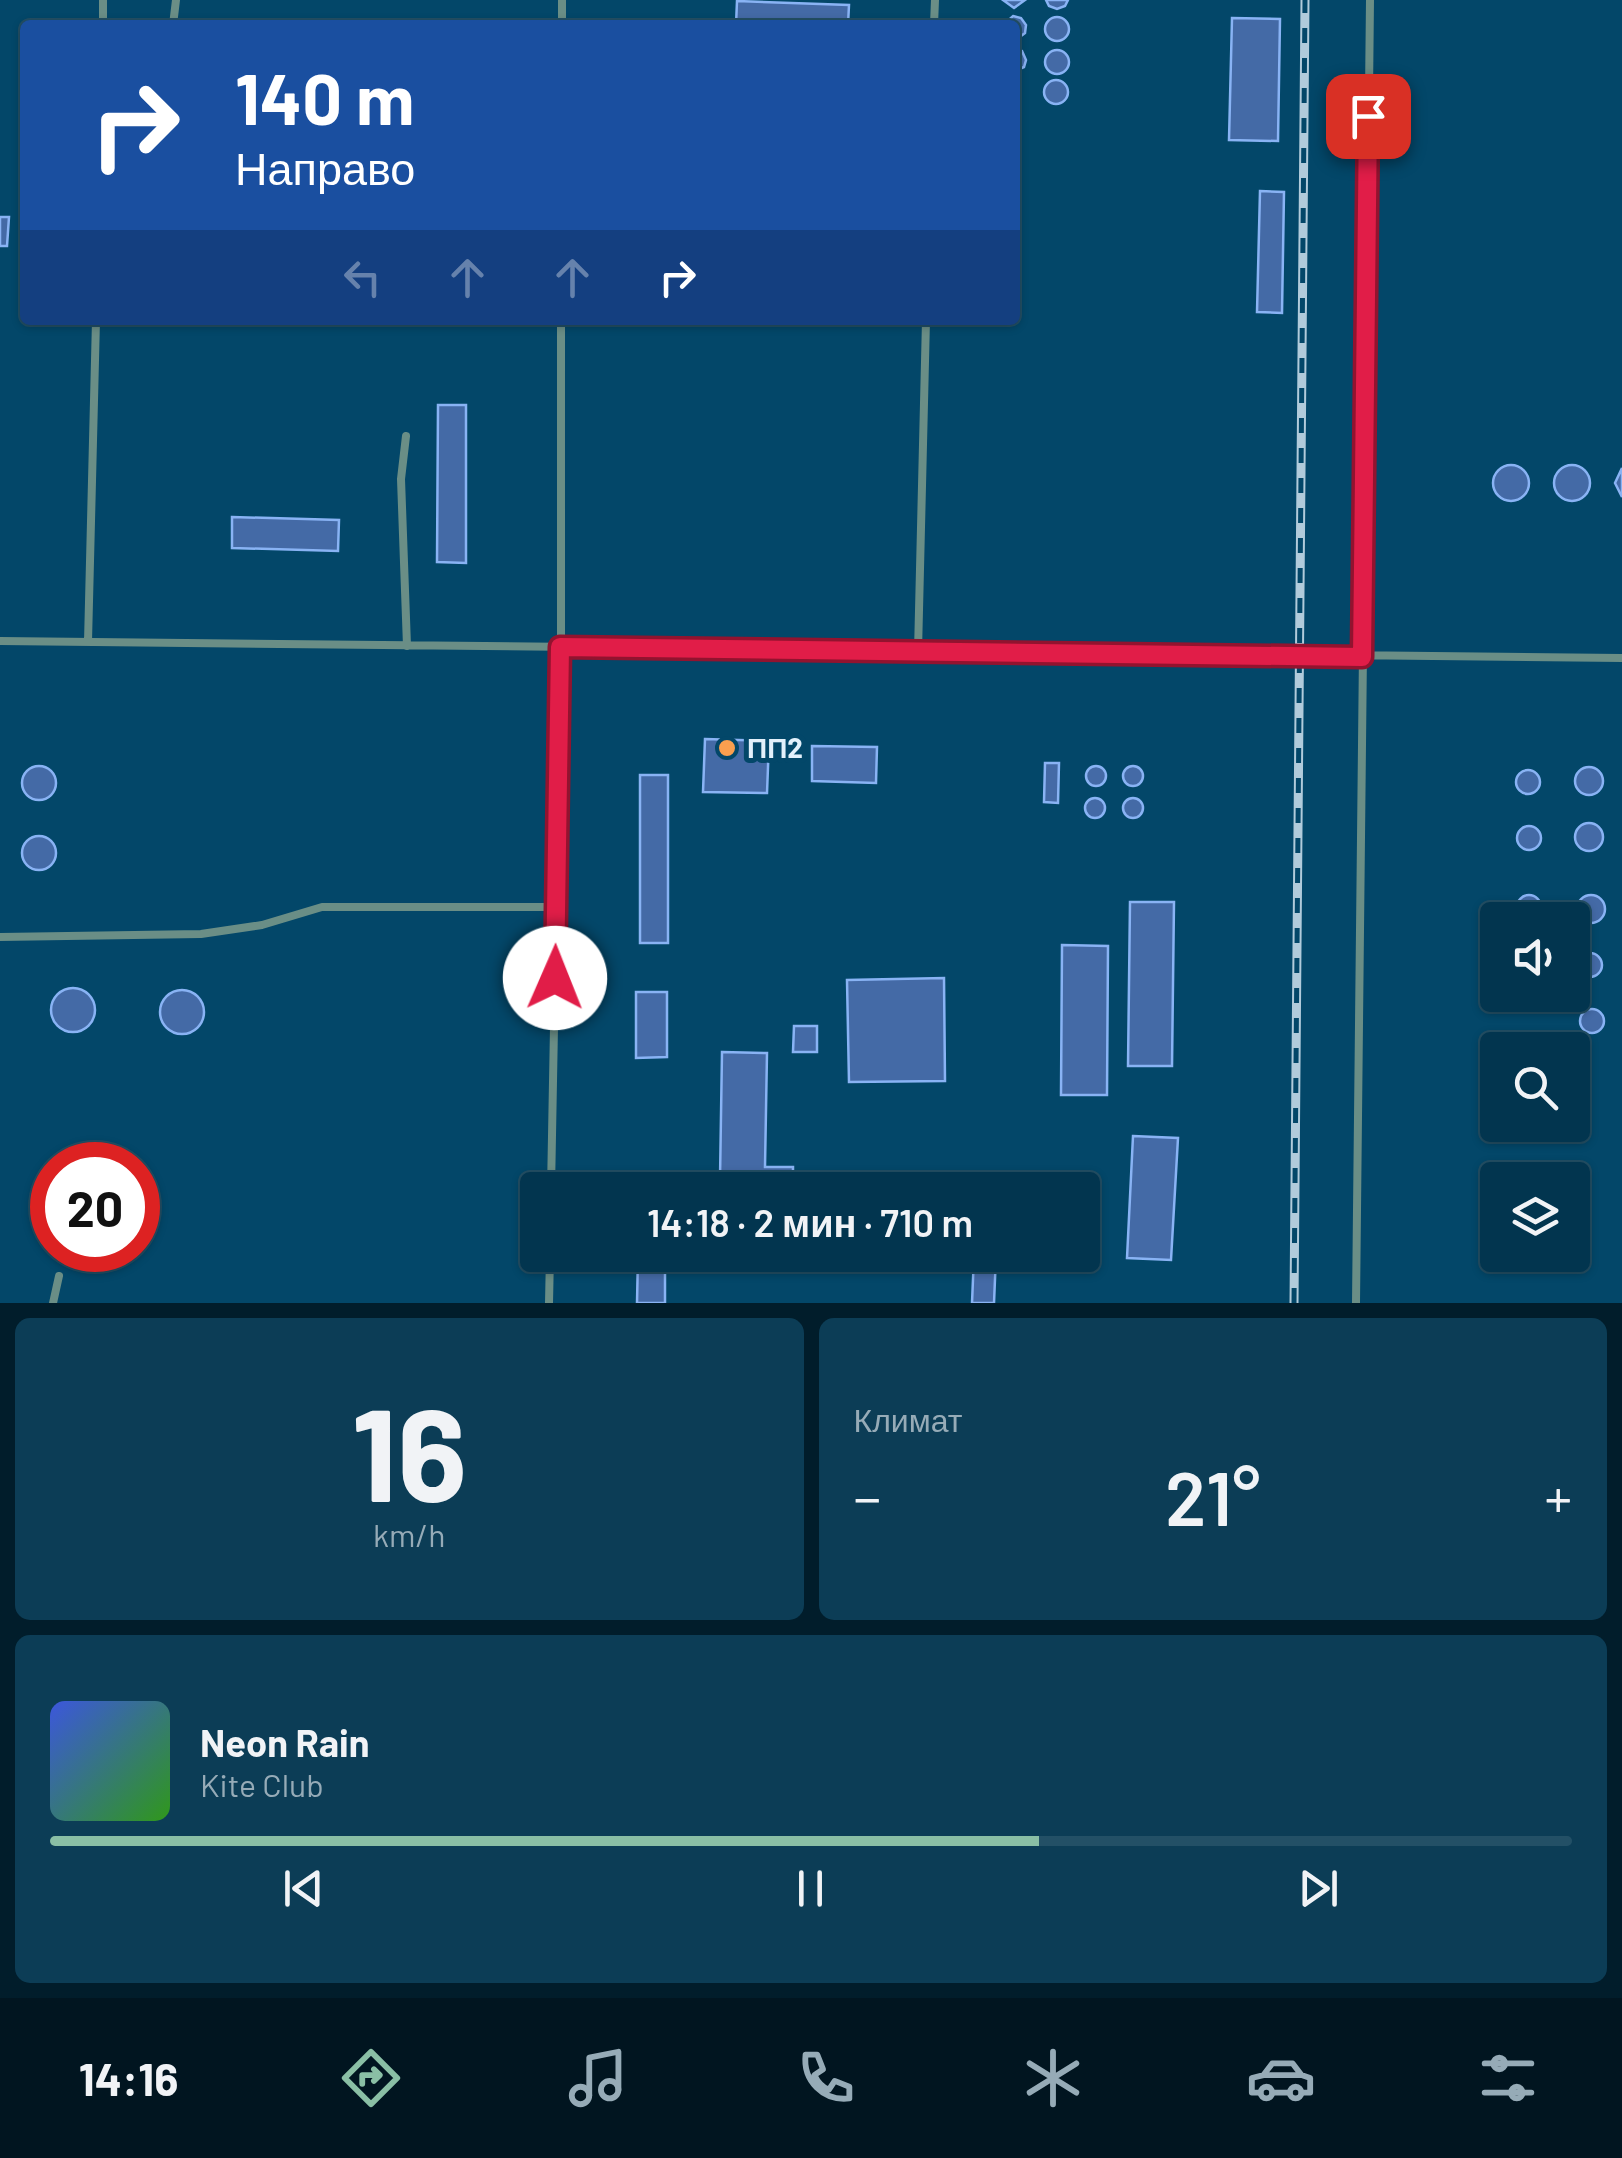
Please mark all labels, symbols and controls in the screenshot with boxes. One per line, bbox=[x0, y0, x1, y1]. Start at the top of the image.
text: 140 m bbox=[235, 55, 414, 139]
icon: right bbox=[70, 60, 200, 190]
pin bbox=[1326, 74, 1411, 159]
icon: arrive bbox=[1341, 89, 1396, 144]
text: Направо bbox=[235, 140, 415, 194]
icon: left bbox=[335, 250, 390, 305]
icon: ahead bbox=[440, 250, 495, 305]
icon: ahead bbox=[545, 250, 600, 305]
icon: right bbox=[650, 250, 705, 305]
place label: ПП2 bbox=[747, 730, 803, 764]
marker: ПП2 bbox=[716, 737, 738, 759]
map controls bbox=[1480, 902, 1590, 1272]
button: sound bbox=[1480, 902, 1590, 1012]
position arrow bbox=[503, 926, 607, 1030]
button: search bbox=[1480, 1032, 1590, 1142]
speed limit sign: 20 bbox=[30, 1142, 160, 1272]
button: layers bbox=[1480, 1162, 1590, 1272]
text: 14:18 · 2 мин · 710 m bbox=[647, 1199, 973, 1245]
text: 16 bbox=[351, 1372, 467, 1528]
text: Климат bbox=[854, 1400, 962, 1438]
text: 21° bbox=[1165, 1451, 1260, 1541]
text: − bbox=[854, 1463, 881, 1529]
text: + bbox=[1544, 1463, 1572, 1529]
text: km/h bbox=[373, 1515, 445, 1553]
text: Neon Rain bbox=[200, 1719, 369, 1765]
text: Kite Club bbox=[200, 1765, 324, 1803]
icon: previous bbox=[276, 1861, 331, 1916]
icon: pause bbox=[783, 1861, 838, 1916]
icon: next bbox=[1291, 1861, 1346, 1916]
icon: directions bbox=[336, 2043, 406, 2113]
icon: music bbox=[563, 2043, 633, 2113]
icon: phone bbox=[791, 2043, 861, 2113]
icon: climate bbox=[1018, 2043, 1088, 2113]
icon: car bbox=[1246, 2043, 1316, 2113]
icon: filters bbox=[1473, 2043, 1543, 2113]
text: 14:16 bbox=[79, 2051, 178, 2105]

